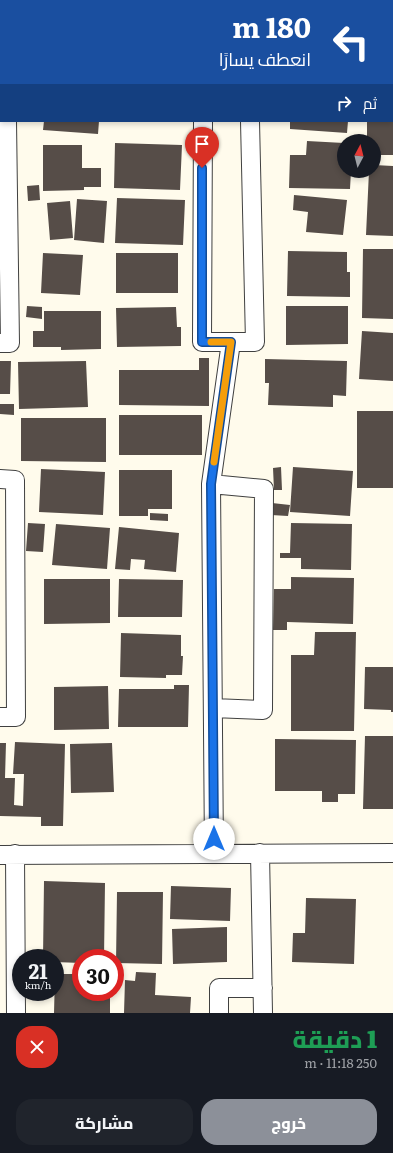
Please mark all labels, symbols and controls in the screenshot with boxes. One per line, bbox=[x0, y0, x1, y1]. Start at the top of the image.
text: 180 m bbox=[232, 5, 311, 47]
icon: left bbox=[325, 16, 377, 68]
text: انعطف يسارًا bbox=[219, 45, 311, 72]
text: ثم bbox=[363, 91, 377, 114]
icon: right bbox=[333, 92, 355, 114]
pin bbox=[185, 127, 219, 168]
icon: arrive bbox=[191, 133, 213, 155]
north arrow bbox=[337, 134, 381, 178]
map controls bbox=[337, 134, 381, 178]
position arrow bbox=[193, 818, 235, 860]
speed limit sign: 30 bbox=[72, 949, 124, 1001]
text: 21 bbox=[28, 955, 48, 985]
text: km/h bbox=[25, 977, 51, 992]
text: 1 دقيقة bbox=[292, 1020, 377, 1055]
button: close bbox=[16, 1026, 58, 1068]
text: 250 m · 11:18 bbox=[304, 1053, 377, 1072]
button: مشاركة bbox=[16, 1099, 193, 1145]
button: خروج bbox=[201, 1099, 377, 1145]

